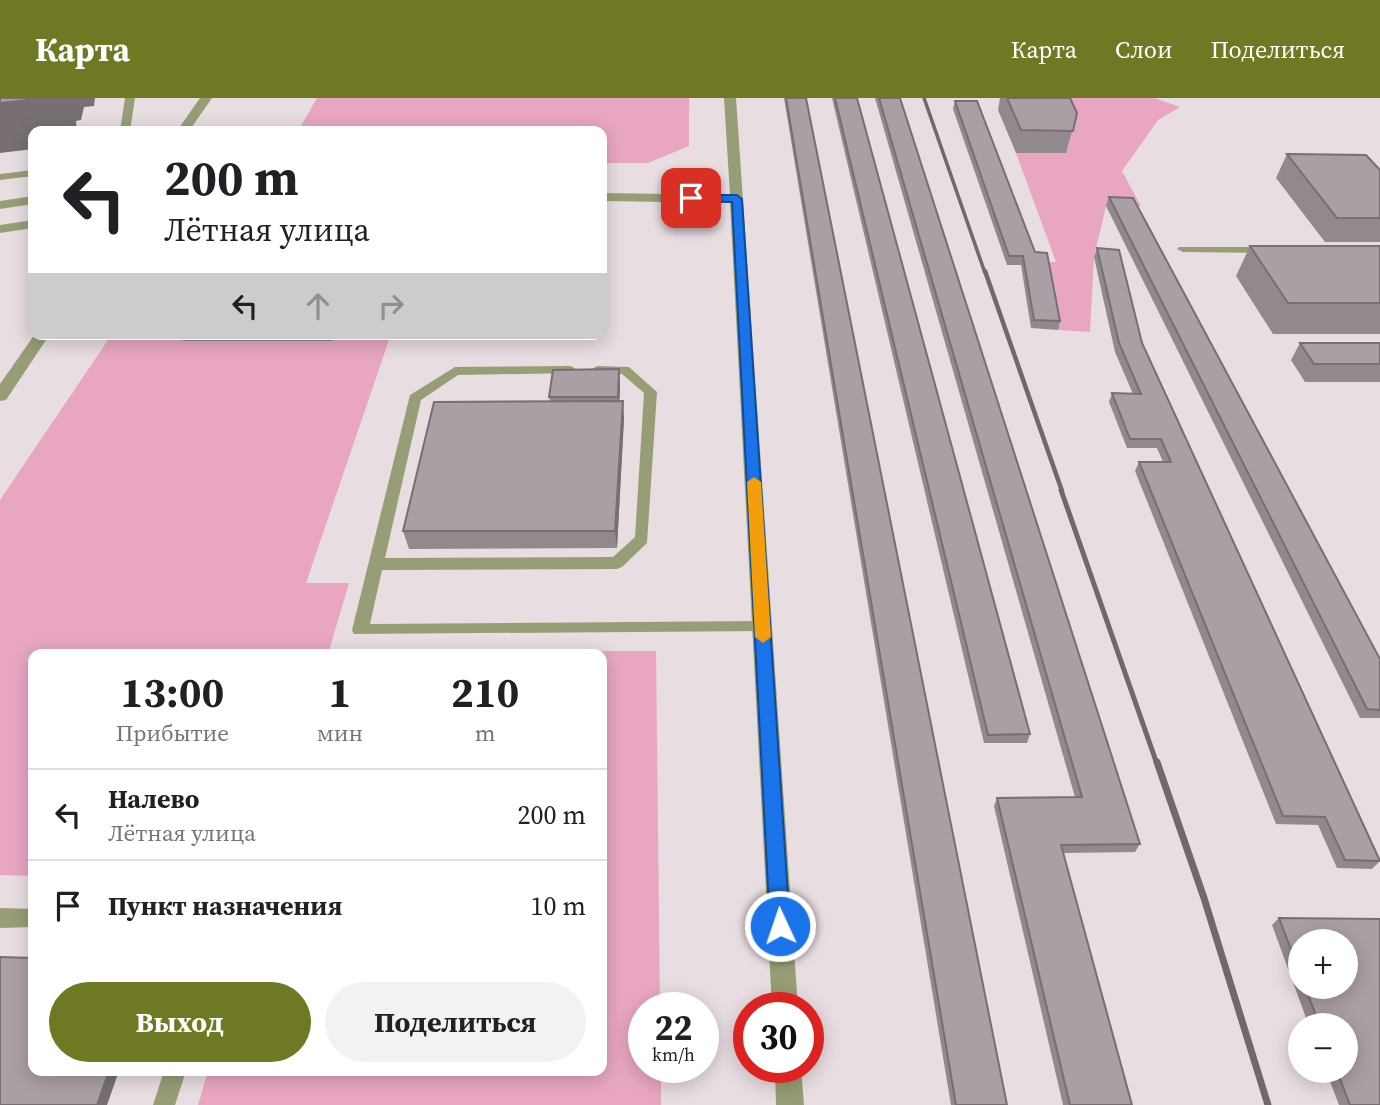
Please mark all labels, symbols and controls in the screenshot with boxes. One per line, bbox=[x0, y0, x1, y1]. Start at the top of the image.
text: Карта bbox=[35, 27, 130, 72]
text: Карта bbox=[1011, 33, 1077, 66]
text: Слои bbox=[1115, 33, 1172, 66]
text: Поделиться bbox=[1210, 33, 1345, 66]
text: 200 m bbox=[164, 144, 299, 211]
icon: left bbox=[49, 154, 140, 245]
pin bbox=[661, 168, 721, 228]
icon: arrive bbox=[672, 179, 710, 217]
text: Лётная улица bbox=[164, 208, 370, 252]
icon: left bbox=[226, 287, 264, 325]
icon: ahead bbox=[299, 287, 337, 325]
icon: right bbox=[372, 287, 410, 325]
text: 13:00 bbox=[121, 663, 224, 721]
text: 1 bbox=[329, 663, 351, 721]
text: 210 bbox=[451, 663, 519, 721]
text: Прибытие bbox=[116, 717, 229, 749]
text: мин bbox=[317, 717, 363, 749]
text: m bbox=[475, 717, 495, 749]
text: Налево bbox=[108, 781, 199, 817]
icon: left bbox=[49, 796, 87, 834]
text: 200 m bbox=[518, 797, 586, 833]
text: Лётная улица bbox=[108, 817, 256, 849]
icon: arrive bbox=[49, 887, 87, 925]
text: Пункт назначения bbox=[108, 888, 342, 924]
text: 10 m bbox=[531, 888, 586, 924]
position arrow bbox=[743, 889, 817, 963]
map controls bbox=[1288, 929, 1358, 1083]
button: + bbox=[1288, 929, 1358, 999]
button: Выход bbox=[49, 982, 311, 1062]
button: Поделиться bbox=[325, 982, 586, 1062]
speed limit sign: 30 bbox=[733, 992, 824, 1083]
text: 22 bbox=[655, 1004, 692, 1052]
button: − bbox=[1288, 1013, 1358, 1083]
text: km/h bbox=[652, 1042, 695, 1067]

